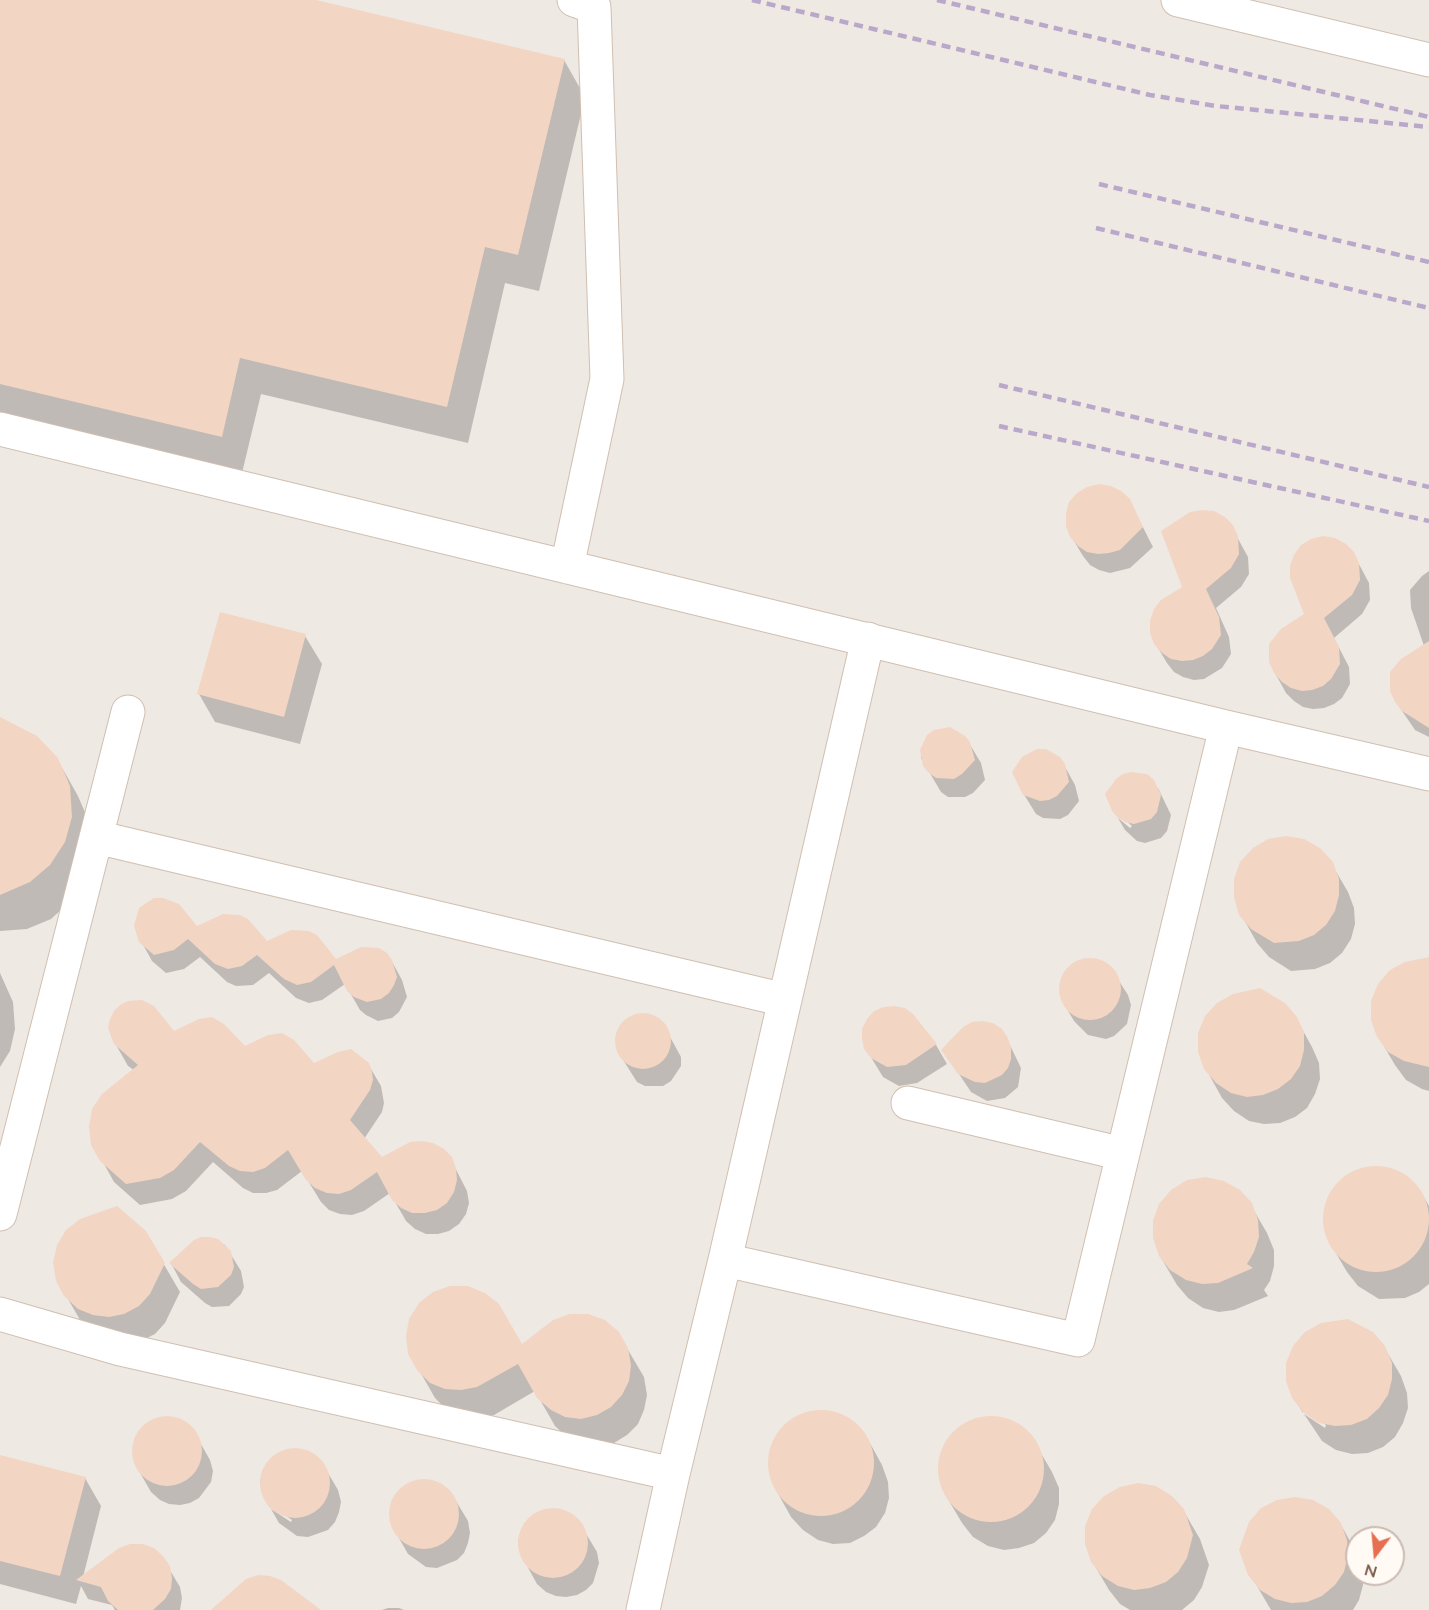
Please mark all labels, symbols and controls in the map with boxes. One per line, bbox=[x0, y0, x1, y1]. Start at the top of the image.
north arrow bbox=[1345, 1526, 1405, 1586]
text: N bbox=[1362, 1561, 1379, 1583]

